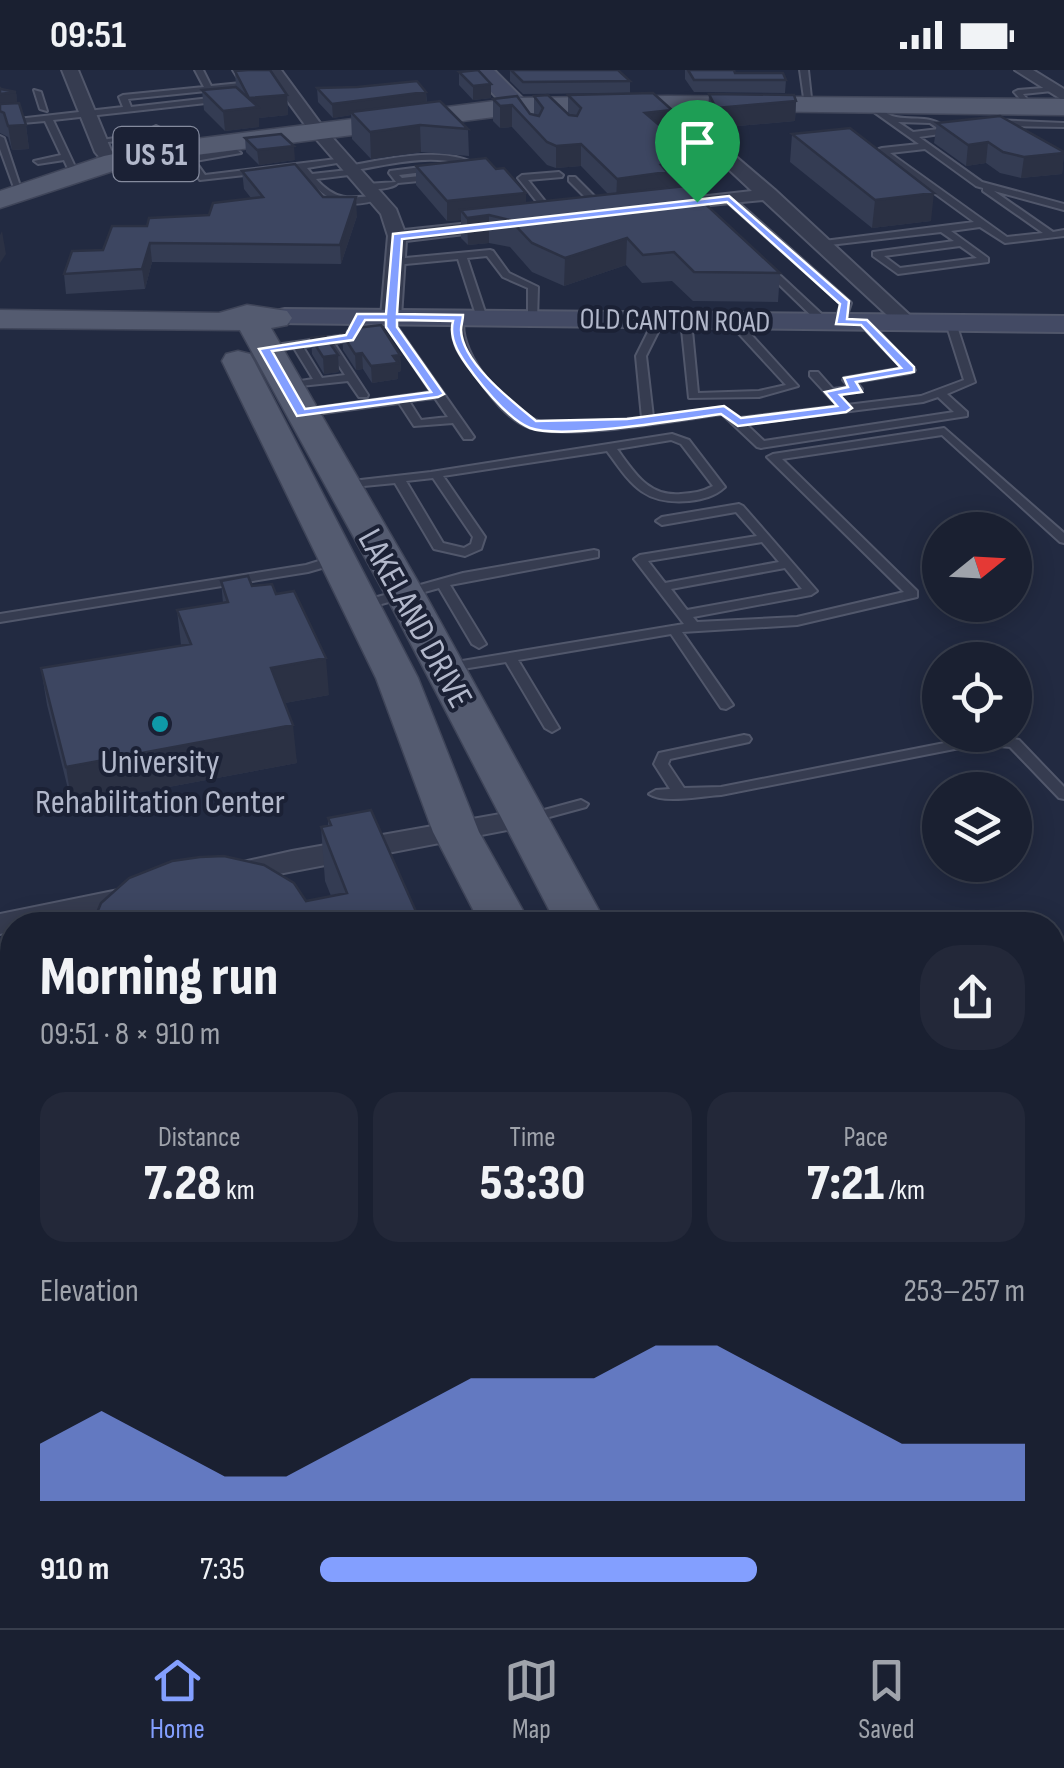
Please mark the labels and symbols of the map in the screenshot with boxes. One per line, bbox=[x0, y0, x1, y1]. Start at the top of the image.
pin bbox=[655, 100, 740, 203]
road number: US 51 bbox=[114, 127, 198, 181]
street label: OLD CANTON ROAD bbox=[579, 301, 771, 341]
north arrow bbox=[922, 512, 1032, 622]
street label: LAKELAND DRIVE bbox=[348, 522, 481, 716]
marker: University Rehabilitation Center bbox=[149, 713, 171, 735]
place label: University Rehabilitation Center bbox=[35, 741, 285, 824]

